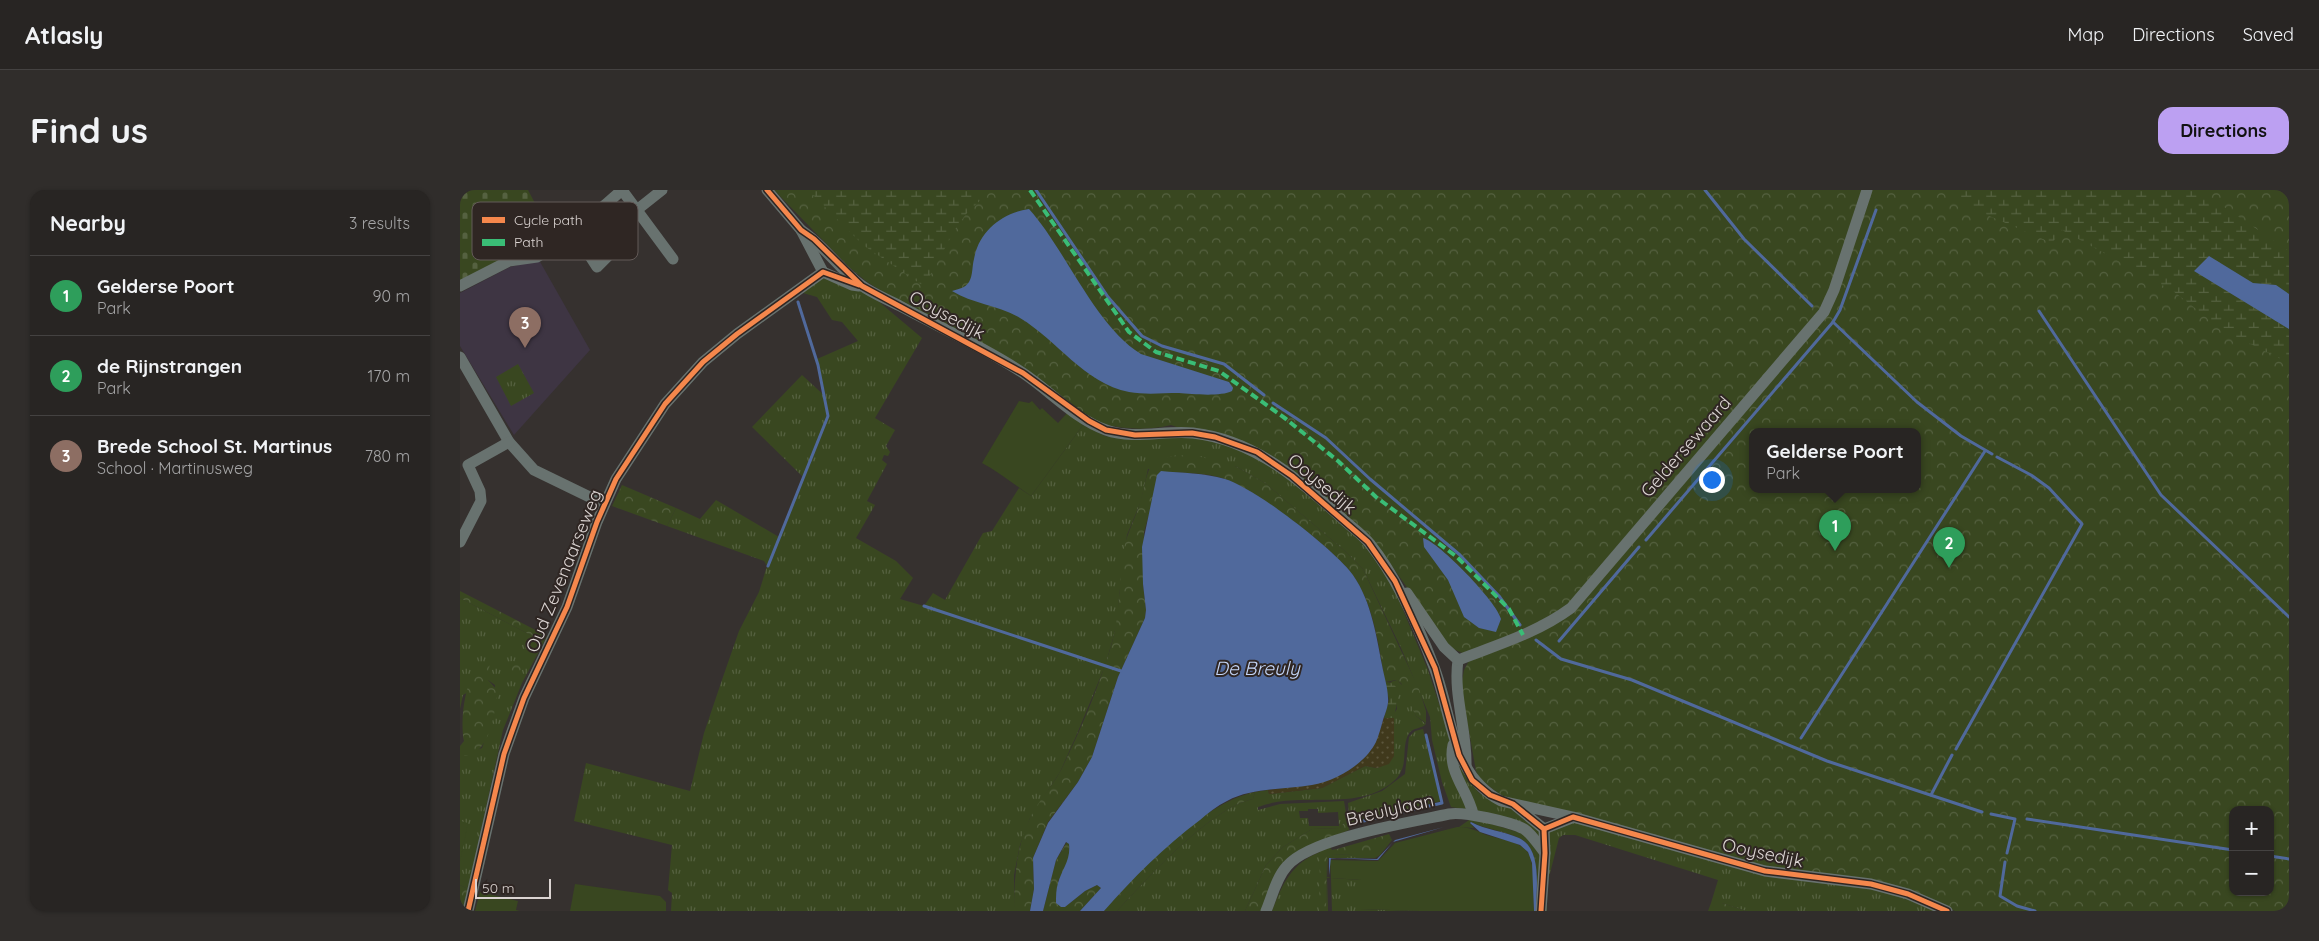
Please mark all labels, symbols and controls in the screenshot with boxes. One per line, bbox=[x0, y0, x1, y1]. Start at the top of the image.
text: Atlasly bbox=[25, 20, 103, 50]
text: Map bbox=[2067, 23, 2104, 46]
text: Directions bbox=[2132, 23, 2215, 46]
text: Saved bbox=[2243, 23, 2294, 46]
button: Directions bbox=[2158, 107, 2289, 154]
text: Find us bbox=[30, 108, 148, 152]
legend bbox=[472, 202, 638, 260]
text: Nearby bbox=[50, 210, 126, 236]
text: Cycle path bbox=[514, 211, 583, 229]
text: 3 results bbox=[349, 213, 410, 233]
text: Path bbox=[514, 233, 543, 251]
text: Gelderse Poort bbox=[97, 274, 234, 298]
street label: Ooysedijk bbox=[905, 285, 989, 344]
text: 1 bbox=[63, 286, 69, 306]
text: 90 m bbox=[373, 286, 410, 306]
text: Park bbox=[97, 298, 131, 318]
pin: 3 bbox=[509, 307, 541, 348]
text: de Rijnstrangen bbox=[97, 354, 242, 378]
text: 2 bbox=[61, 366, 71, 386]
text: 170 m bbox=[367, 366, 410, 386]
text: Park bbox=[97, 378, 131, 398]
street label: Geldersewaard bbox=[1636, 391, 1736, 502]
popup bbox=[1749, 428, 1921, 493]
text: Brede School St. Martinus bbox=[97, 434, 332, 458]
text: Gelderse Poort bbox=[1766, 439, 1904, 463]
text: 3 bbox=[62, 446, 70, 466]
text: 780 m bbox=[365, 446, 410, 466]
street label: Ooysedijk bbox=[1283, 448, 1361, 519]
text: School · Martinusweg bbox=[97, 458, 253, 478]
text: Park bbox=[1766, 463, 1800, 483]
your location bbox=[1699, 467, 1725, 493]
street label: Oud Zevenaarseweg bbox=[520, 486, 607, 656]
pin: 1 bbox=[1819, 510, 1851, 551]
pin: 2 bbox=[1933, 527, 1965, 568]
water label: De Breuly bbox=[1214, 656, 1301, 680]
street label: Breulylaan bbox=[1344, 788, 1436, 831]
map controls bbox=[2229, 806, 2274, 896]
button: + bbox=[2229, 806, 2274, 851]
street label: Ooysedijk bbox=[1720, 833, 1806, 872]
button: − bbox=[2229, 851, 2274, 896]
scale bar bbox=[475, 876, 551, 899]
text: 50 m bbox=[482, 879, 515, 897]

